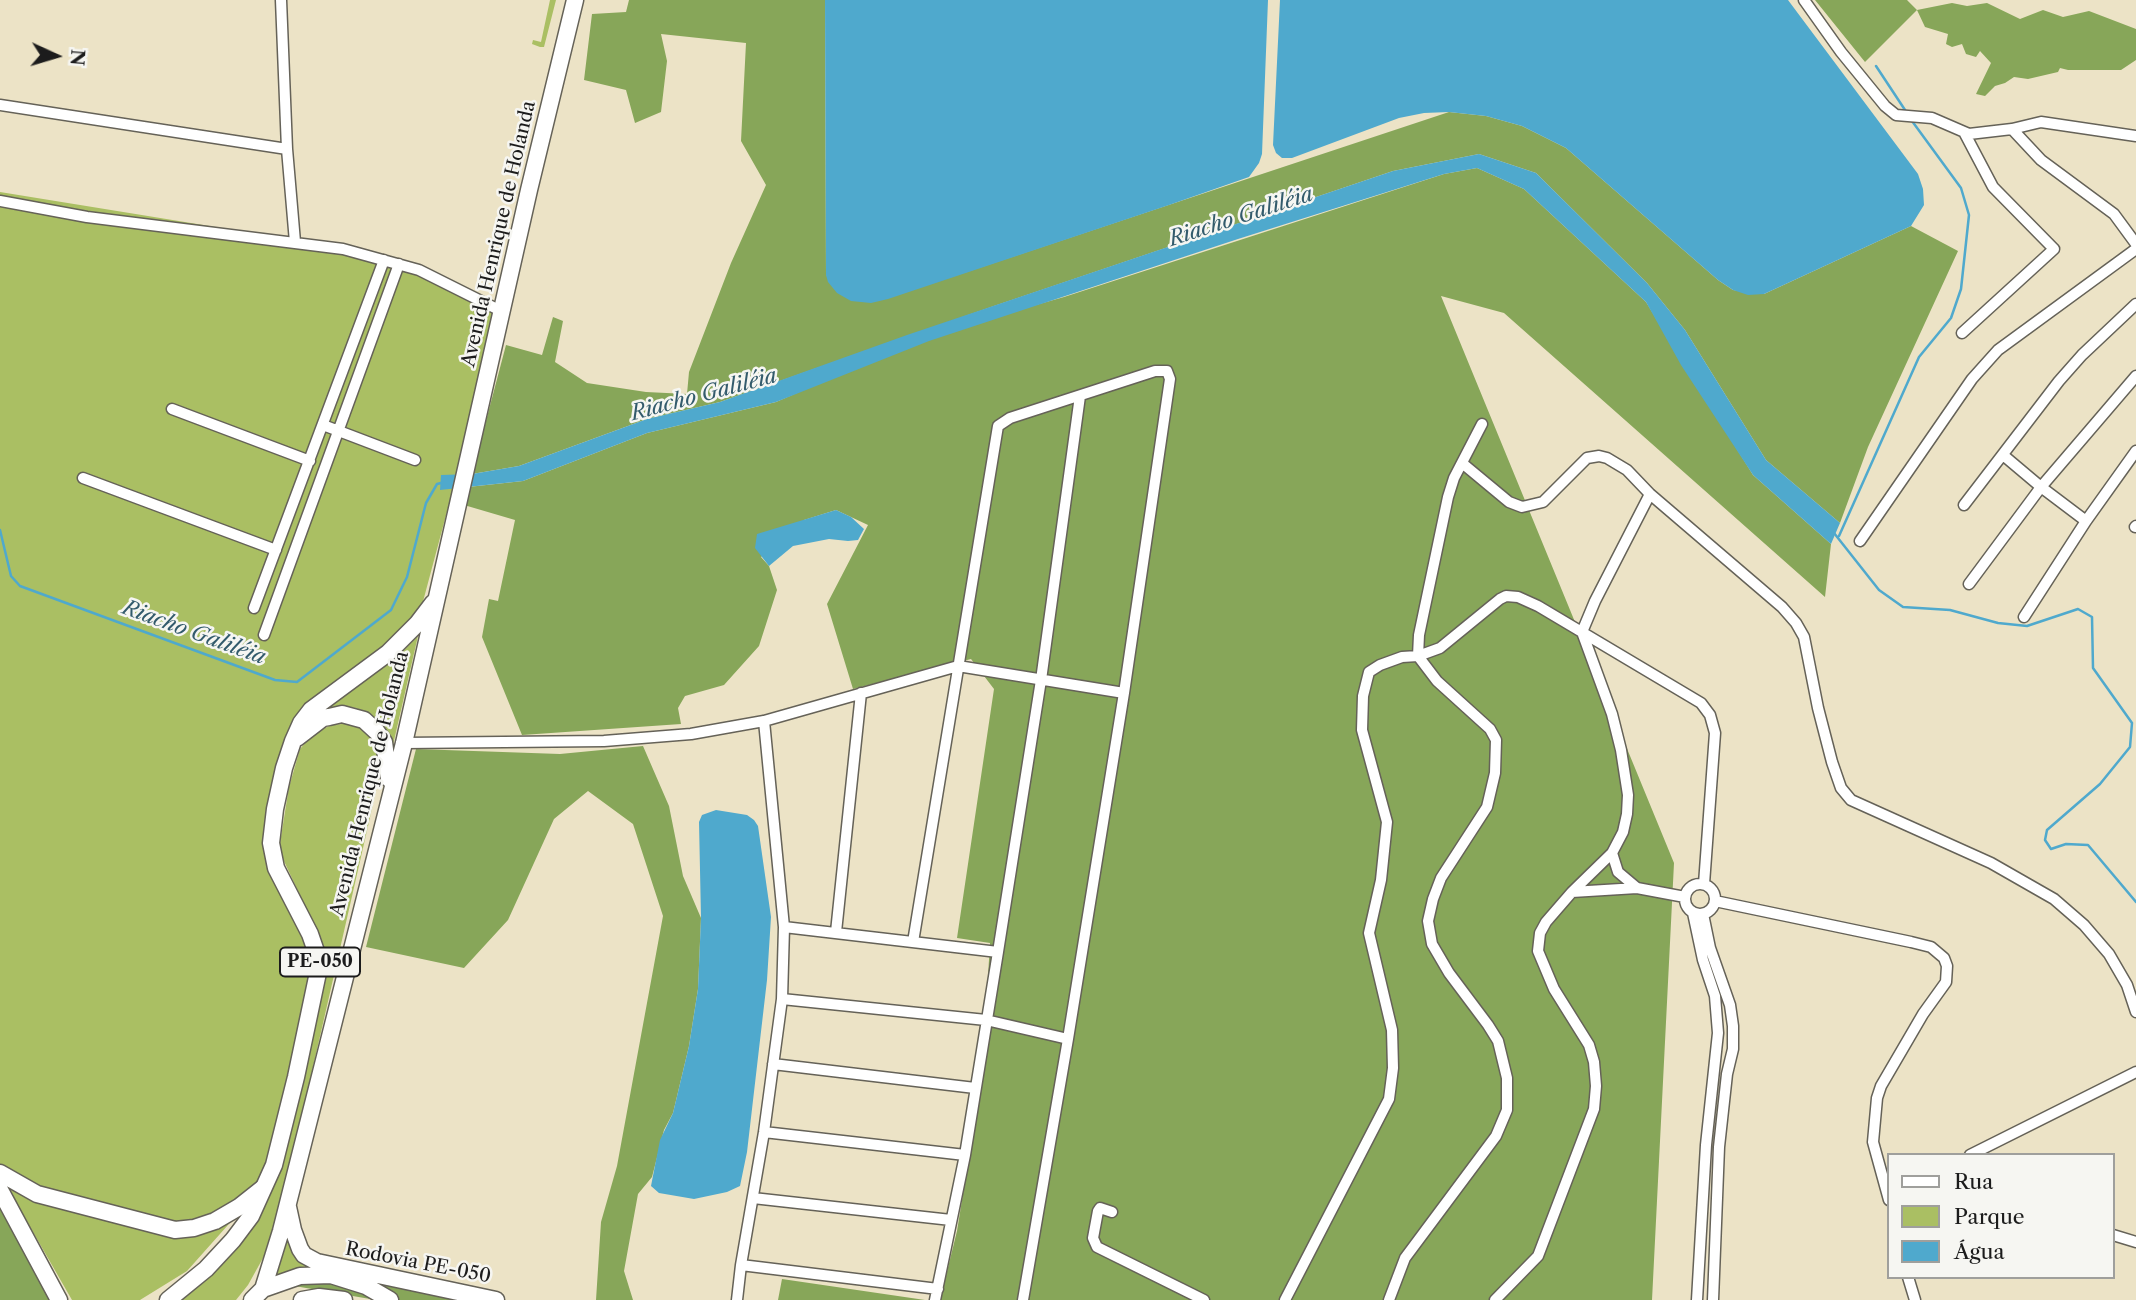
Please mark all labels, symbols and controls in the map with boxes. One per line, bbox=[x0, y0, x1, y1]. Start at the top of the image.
north arrow bbox=[21, 21, 91, 91]
text: N bbox=[65, 48, 89, 67]
street label: Avenida Henrique de Holanda bbox=[457, 99, 541, 369]
water label: Riacho Galiléia bbox=[1166, 182, 1316, 252]
water label: Riacho Galiléia bbox=[628, 363, 780, 427]
water label: Riacho Galiléia bbox=[119, 595, 269, 671]
street label: Avenida Henrique de Holanda bbox=[326, 649, 414, 919]
road number: PE-050 bbox=[280, 947, 360, 976]
legend bbox=[1888, 1153, 2115, 1279]
text: Rua bbox=[1954, 1169, 1993, 1194]
text: Parque bbox=[1954, 1204, 2025, 1229]
street label: Rodovia PE-050 bbox=[343, 1238, 493, 1288]
text: Água bbox=[1954, 1239, 2005, 1264]

